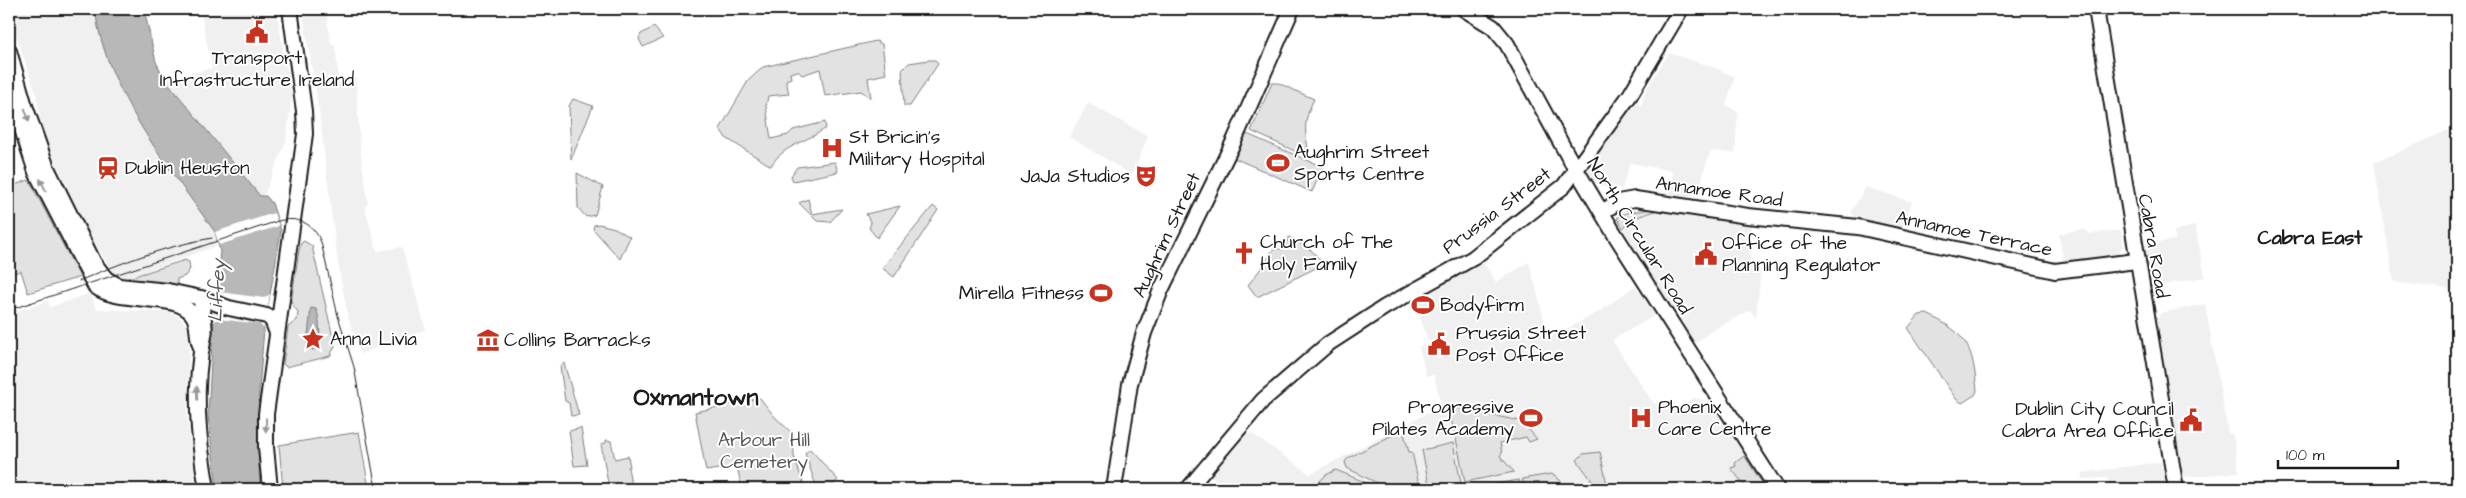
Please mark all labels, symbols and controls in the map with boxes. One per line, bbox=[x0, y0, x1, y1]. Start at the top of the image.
public building icon: Transport Infrastructure Ireland bbox=[244, 19, 270, 45]
place label: Transport Infrastructure Ireland bbox=[160, 45, 354, 94]
one-way arrow bbox=[24, 107, 32, 122]
place label: St Bricin's Military Hospital bbox=[849, 124, 985, 174]
hospital icon: St Bricin's Military Hospital bbox=[819, 135, 845, 161]
place label: Aughrim Street Sports Centre bbox=[1294, 139, 1430, 188]
sports icon: Aughrim Street Sports Centre bbox=[1265, 150, 1291, 176]
street label: North Circular Road bbox=[1580, 152, 1698, 320]
station icon: Dublin Heuston bbox=[95, 155, 121, 181]
place label: Dublin Heuston bbox=[125, 155, 249, 182]
street label: Prussia Street bbox=[1437, 161, 1557, 261]
place label: JaJa Studios bbox=[1021, 163, 1130, 190]
theatre icon: JaJa Studios bbox=[1133, 163, 1159, 189]
street label: Aughrim Street bbox=[1126, 168, 1209, 302]
street label: Annamoe Road bbox=[1654, 170, 1784, 214]
one-way arrow bbox=[39, 178, 47, 192]
street label: Cabra Road bbox=[2131, 192, 2175, 300]
street label: Annamoe Terrace bbox=[1893, 204, 2055, 264]
district label: Cabra East bbox=[2258, 224, 2363, 252]
place label: Church of The Holy Family bbox=[1260, 229, 1393, 279]
place label: Office of the Planning Regulator bbox=[1722, 230, 1881, 280]
church icon: Church of The Holy Family bbox=[1231, 240, 1257, 266]
public building icon: Office of the Planning Regulator bbox=[1693, 241, 1719, 267]
water label: Liffey bbox=[201, 257, 234, 323]
place label: Mirella Fitness bbox=[959, 280, 1084, 307]
sports icon: Mirella Fitness bbox=[1088, 280, 1114, 306]
sports icon: Bodyfirm bbox=[1410, 292, 1436, 318]
place label: Bodyfirm bbox=[1440, 292, 1524, 320]
place label: Prussia Street Post Office bbox=[1456, 320, 1586, 369]
place icon: Anna Livia bbox=[300, 326, 326, 352]
place label: Anna Livia bbox=[330, 326, 417, 353]
museum icon: Collins Barracks bbox=[475, 327, 501, 353]
place label: Collins Barracks bbox=[504, 327, 651, 354]
public building icon: Prussia Street Post Office bbox=[1426, 331, 1452, 357]
district label: Oxmantown bbox=[634, 381, 758, 415]
one-way arrow bbox=[193, 385, 201, 401]
place label: Progressive Pilates Academy bbox=[1372, 394, 1515, 444]
place label: Phoenix Care Centre bbox=[1658, 394, 1771, 443]
place label: Dublin City Council Cabra Area Office bbox=[2002, 396, 2174, 445]
sports icon: Progressive Pilates Academy bbox=[1518, 405, 1544, 431]
hospital icon: Phoenix Care Centre bbox=[1628, 405, 1654, 431]
public building icon: Dublin City Council Cabra Area Office bbox=[2178, 407, 2204, 433]
one-way arrow bbox=[262, 417, 270, 433]
park label: Arbour Hill Cemetery bbox=[718, 427, 810, 477]
scale bar bbox=[2278, 438, 2398, 470]
text: 100 m bbox=[2286, 445, 2325, 466]

